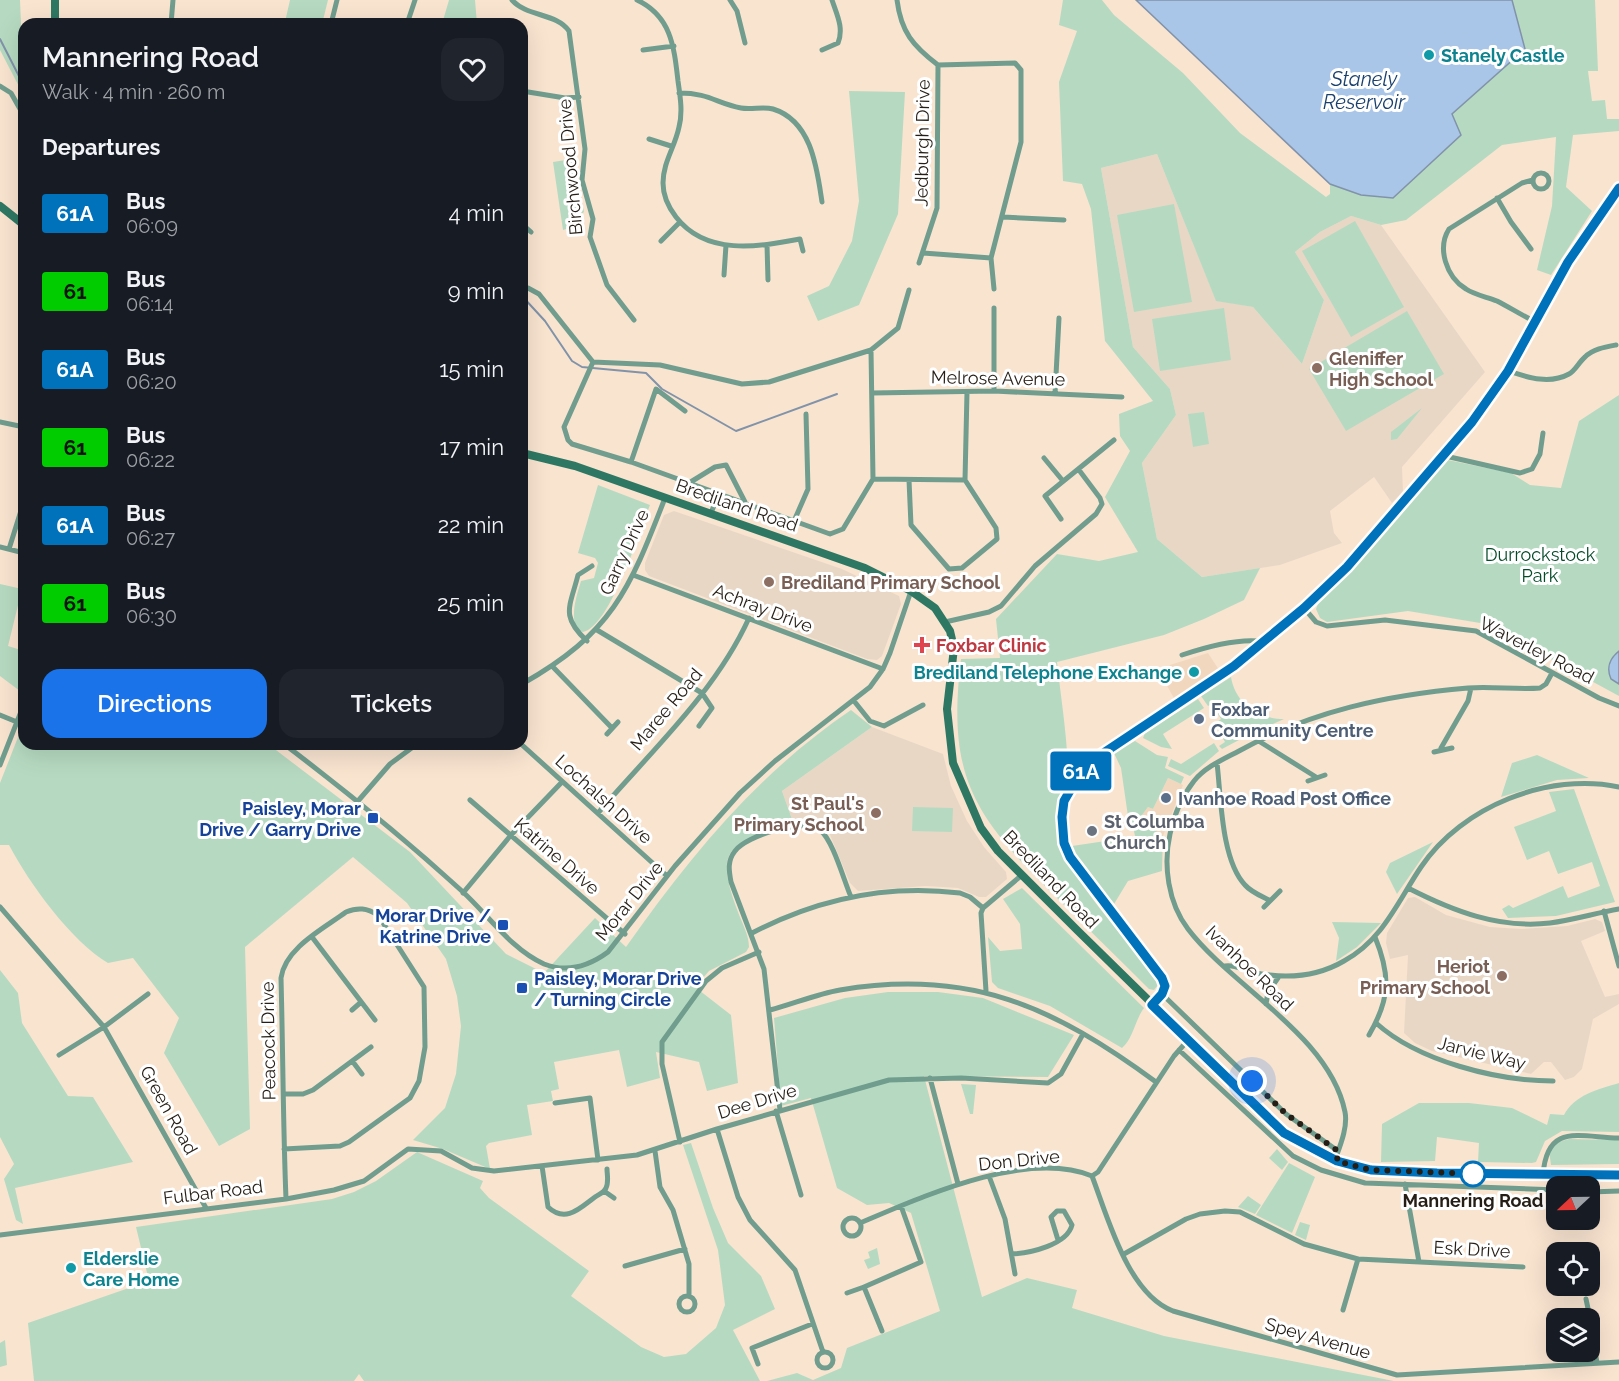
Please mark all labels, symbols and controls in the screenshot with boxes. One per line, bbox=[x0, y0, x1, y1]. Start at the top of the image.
button: heart bbox=[441, 38, 504, 101]
text: Mannering Road bbox=[42, 41, 259, 74]
place label: Stanely Castle bbox=[1441, 45, 1565, 66]
marker: Stanely Castle bbox=[1422, 48, 1436, 62]
water label: Stanely Reservoir bbox=[1323, 67, 1406, 114]
street label: Jedburgh Drive bbox=[910, 79, 934, 207]
text: Walk · 4 min · 260 m bbox=[42, 80, 225, 104]
street label: Birchwood Drive bbox=[554, 98, 586, 236]
text: Departures bbox=[42, 134, 160, 160]
text: Bus bbox=[126, 188, 165, 214]
text: 4 min bbox=[449, 200, 504, 226]
text: 61A bbox=[56, 201, 94, 226]
text: 06:09 bbox=[126, 214, 178, 238]
text: Bus bbox=[126, 266, 165, 292]
text: 9 min bbox=[448, 278, 504, 304]
text: 61 bbox=[63, 279, 87, 304]
text: 06:14 bbox=[126, 292, 174, 316]
text: Bus bbox=[126, 344, 165, 370]
place label: Gleniffer High School bbox=[1329, 348, 1433, 390]
text: 15 min bbox=[439, 356, 504, 382]
text: 61A bbox=[56, 357, 94, 382]
marker: Gleniffer High School bbox=[1310, 361, 1324, 375]
street label: Melrose Avenue bbox=[931, 366, 1066, 390]
text: 06:20 bbox=[126, 370, 177, 394]
text: Bus bbox=[126, 422, 165, 448]
text: 17 min bbox=[439, 434, 504, 460]
text: 61 bbox=[63, 435, 87, 460]
text: 06:22 bbox=[126, 448, 175, 472]
street label: Brediland Road bbox=[673, 474, 801, 536]
text: Bus bbox=[126, 500, 165, 526]
street label: Garry Drive bbox=[595, 505, 653, 598]
text: 22 min bbox=[438, 512, 504, 538]
text: 61A bbox=[56, 513, 94, 538]
text: 06:27 bbox=[126, 526, 175, 550]
park label: Durrockstock Park bbox=[1485, 544, 1596, 586]
place label: Brediland Primary School bbox=[781, 572, 1000, 593]
marker: Brediland Primary School bbox=[762, 575, 776, 589]
text: Bus bbox=[126, 578, 165, 604]
street label: Achray Drive bbox=[710, 579, 816, 637]
text: 25 min bbox=[437, 590, 504, 616]
text: 61 bbox=[63, 591, 87, 616]
text: 06:30 bbox=[126, 604, 177, 628]
street label: Waverley Road bbox=[1476, 612, 1598, 688]
place label: Foxbar Clinic bbox=[936, 635, 1047, 656]
marker: Foxbar Clinic bbox=[913, 636, 931, 654]
place label: Brediland Telephone Exchange bbox=[913, 662, 1182, 683]
street label: Maree Road bbox=[626, 664, 706, 754]
marker: Brediland Telephone Exchange bbox=[1187, 665, 1201, 679]
button: Directions bbox=[42, 669, 267, 738]
button: Tickets bbox=[279, 669, 504, 738]
place label: Foxbar Community Centre bbox=[1211, 699, 1374, 741]
marker: Foxbar Community Centre bbox=[1192, 712, 1206, 726]
street label: Lochalsh Drive bbox=[551, 750, 657, 848]
line badge: 61A bbox=[1046, 752, 1116, 790]
text: 61A bbox=[1062, 759, 1100, 784]
place label: Ivanhoe Road Post Office bbox=[1178, 788, 1391, 809]
marker: Ivanhoe Road Post Office bbox=[1159, 791, 1173, 805]
place label: St Paul's Primary School bbox=[734, 793, 864, 835]
place label: Paisley, Morar Drive / Garry Drive bbox=[199, 798, 361, 840]
marker: St Paul's Primary School bbox=[869, 806, 883, 820]
marker: Paisley, Morar Drive / Garry Drive bbox=[366, 811, 380, 825]
place label: St Columba Church bbox=[1104, 811, 1205, 853]
street label: Katrine Drive bbox=[510, 813, 604, 899]
marker: St Columba Church bbox=[1085, 824, 1099, 838]
street label: Brediland Road bbox=[999, 826, 1103, 932]
street label: Morar Drive bbox=[591, 857, 668, 945]
place label: Morar Drive / Katrine Drive bbox=[375, 905, 491, 947]
marker: Morar Drive / Katrine Drive bbox=[496, 918, 510, 932]
street label: Ivanhoe Road bbox=[1202, 921, 1298, 1015]
place label: Heriot Primary School bbox=[1360, 956, 1490, 998]
place label: Paisley, Morar Drive / Turning Circle bbox=[534, 968, 702, 1010]
marker: Heriot Primary School bbox=[1495, 969, 1509, 983]
street label: Peacock Drive bbox=[256, 981, 280, 1101]
marker: Paisley, Morar Drive / Turning Circle bbox=[515, 981, 529, 995]
street label: Jarvie Way bbox=[1436, 1032, 1528, 1074]
street label: Green Road bbox=[136, 1062, 202, 1158]
your location bbox=[1237, 1066, 1267, 1096]
street label: Dee Drive bbox=[715, 1079, 799, 1123]
street label: Don Drive bbox=[977, 1145, 1061, 1175]
marker: Mannering Road bbox=[1460, 1161, 1486, 1187]
street label: Fulbar Road bbox=[162, 1175, 264, 1209]
north arrow bbox=[1546, 1176, 1600, 1230]
map controls bbox=[1546, 1176, 1600, 1362]
place label: Mannering Road bbox=[1403, 1190, 1543, 1211]
street label: Esk Drive bbox=[1433, 1237, 1511, 1262]
button: locate bbox=[1546, 1242, 1600, 1296]
place label: Elderslie Care Home bbox=[83, 1248, 180, 1290]
marker: Elderslie Care Home bbox=[64, 1261, 78, 1275]
button: layers bbox=[1546, 1308, 1600, 1362]
street label: Spey Avenue bbox=[1263, 1313, 1374, 1363]

